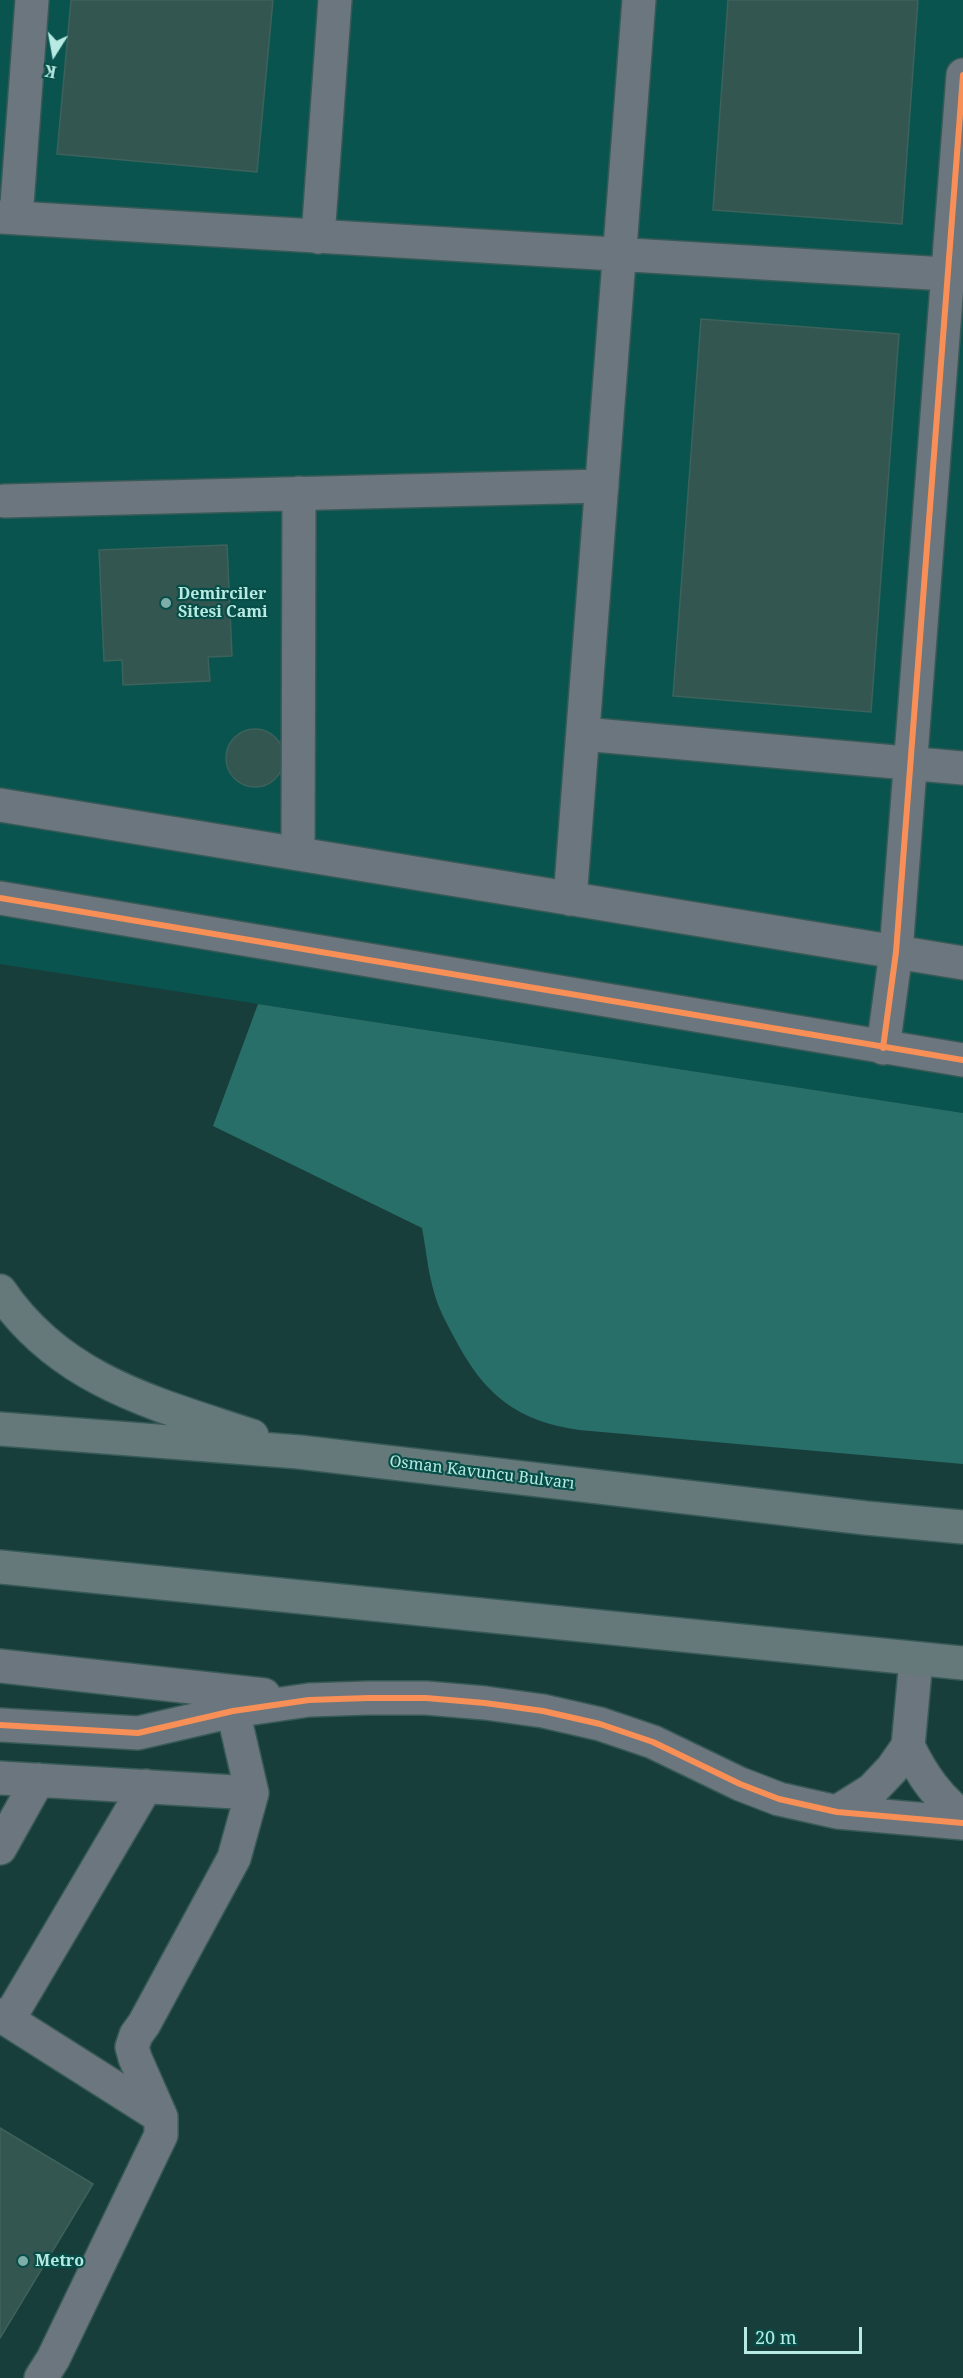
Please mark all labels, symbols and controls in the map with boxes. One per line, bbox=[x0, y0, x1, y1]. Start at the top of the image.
north arrow bbox=[24, 24, 84, 84]
text: K bbox=[43, 60, 58, 84]
place label: Demirciler Sitesi Cami bbox=[178, 584, 268, 622]
marker: Demirciler Sitesi Cami bbox=[159, 596, 173, 610]
street label: Osman Kavuncu Bulvarı bbox=[388, 1452, 576, 1494]
place label: Metro bbox=[35, 2251, 84, 2271]
marker: Metro bbox=[16, 2254, 30, 2268]
scale bar bbox=[747, 2315, 866, 2353]
text: 20 m bbox=[755, 2325, 797, 2349]

